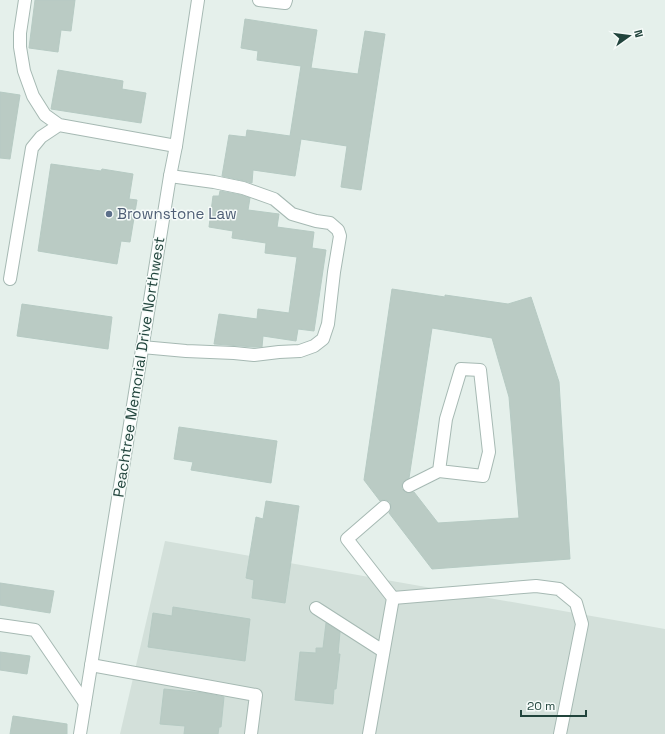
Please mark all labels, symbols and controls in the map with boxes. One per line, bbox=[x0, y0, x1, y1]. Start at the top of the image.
north arrow bbox=[609, 16, 649, 56]
text: N bbox=[631, 28, 646, 39]
place label: Brownstone Law bbox=[117, 204, 237, 223]
marker: Brownstone Law bbox=[104, 209, 114, 219]
street label: Peachtree Memorial Drive Northwest bbox=[109, 235, 169, 499]
scale bar bbox=[521, 692, 586, 718]
text: 20 m bbox=[527, 698, 555, 714]

